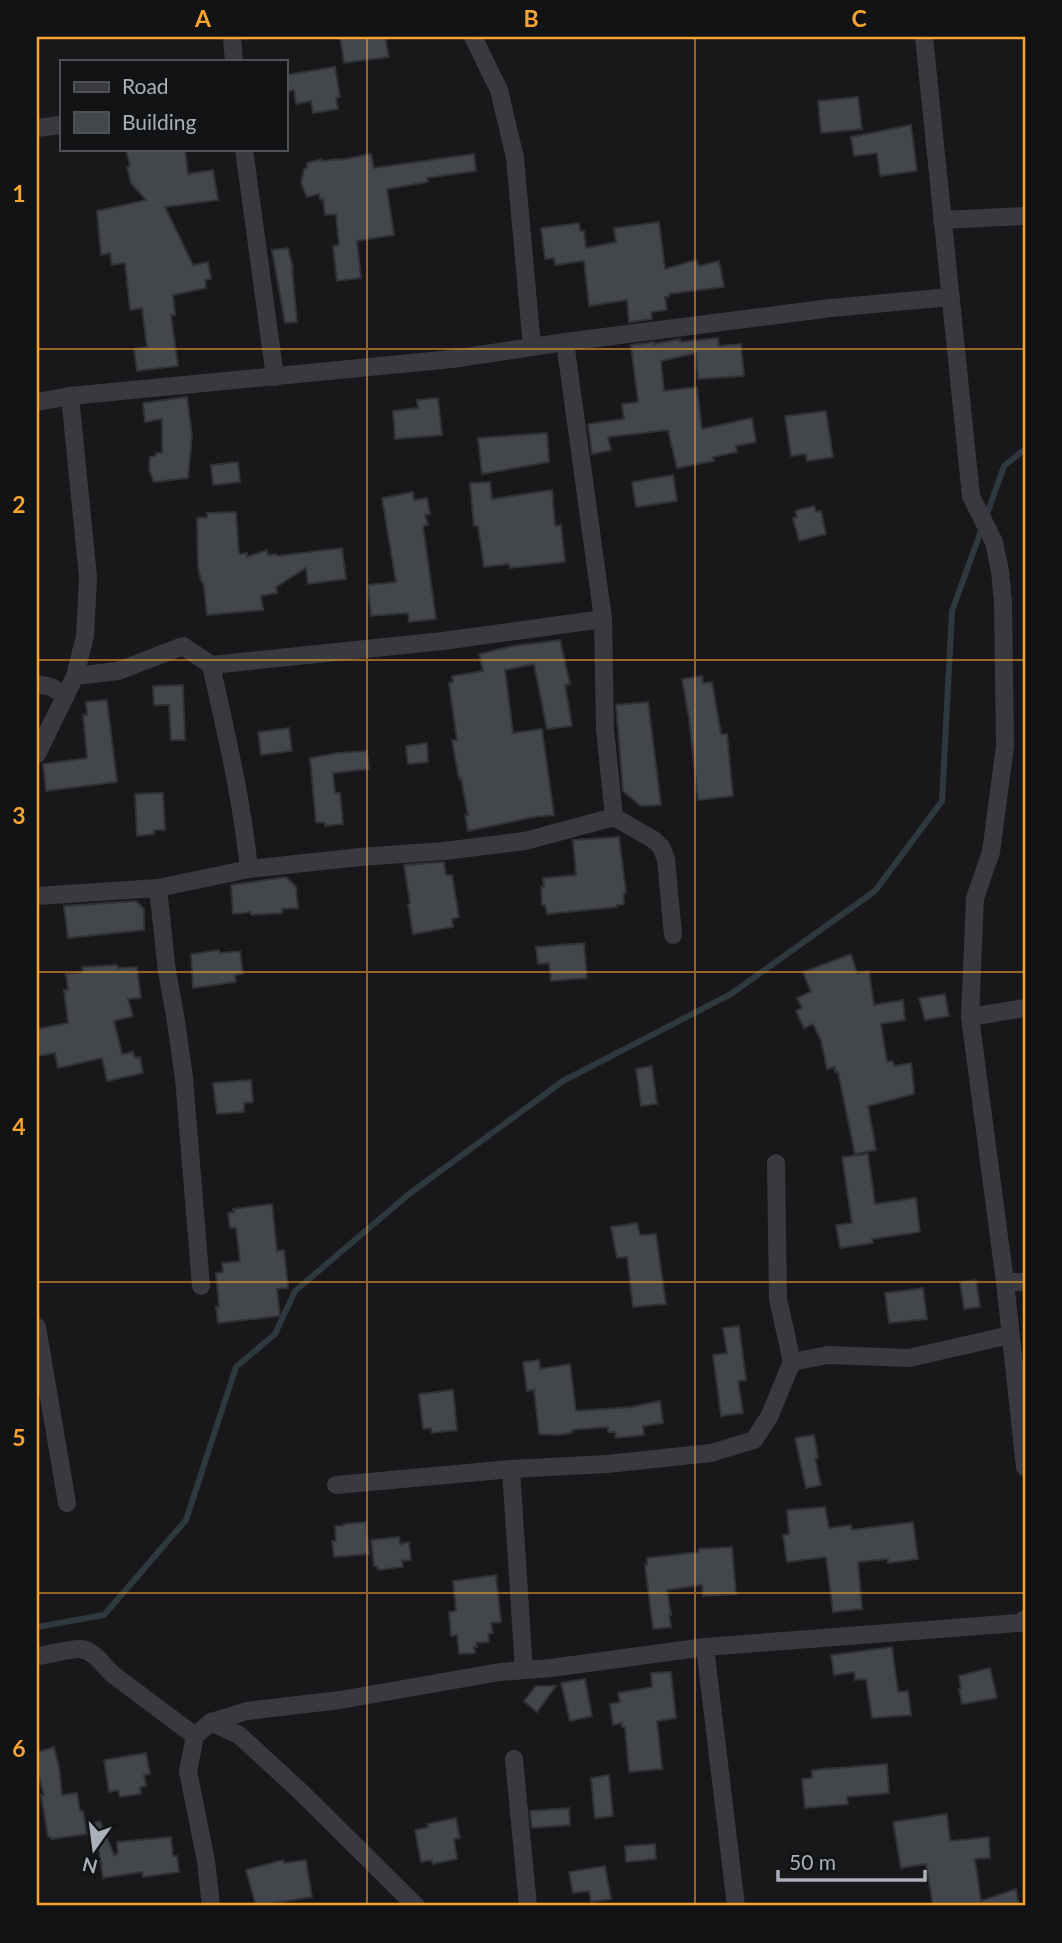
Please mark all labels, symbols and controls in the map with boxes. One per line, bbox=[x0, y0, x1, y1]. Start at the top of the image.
text: A bbox=[194, 4, 212, 32]
text: B bbox=[523, 4, 539, 32]
text: C bbox=[851, 4, 867, 32]
legend bbox=[60, 60, 287, 150]
text: Road bbox=[122, 73, 169, 98]
text: Building bbox=[122, 109, 197, 134]
text: 1 bbox=[12, 179, 26, 207]
text: 2 bbox=[12, 490, 26, 518]
text: 3 bbox=[12, 801, 26, 829]
text: 4 bbox=[12, 1112, 26, 1140]
text: 5 bbox=[12, 1423, 26, 1451]
text: 6 bbox=[12, 1734, 26, 1762]
north arrow bbox=[60, 1814, 130, 1884]
scale bar bbox=[778, 1838, 926, 1882]
text: 50 m bbox=[789, 1849, 836, 1874]
text: N bbox=[80, 1853, 100, 1879]

